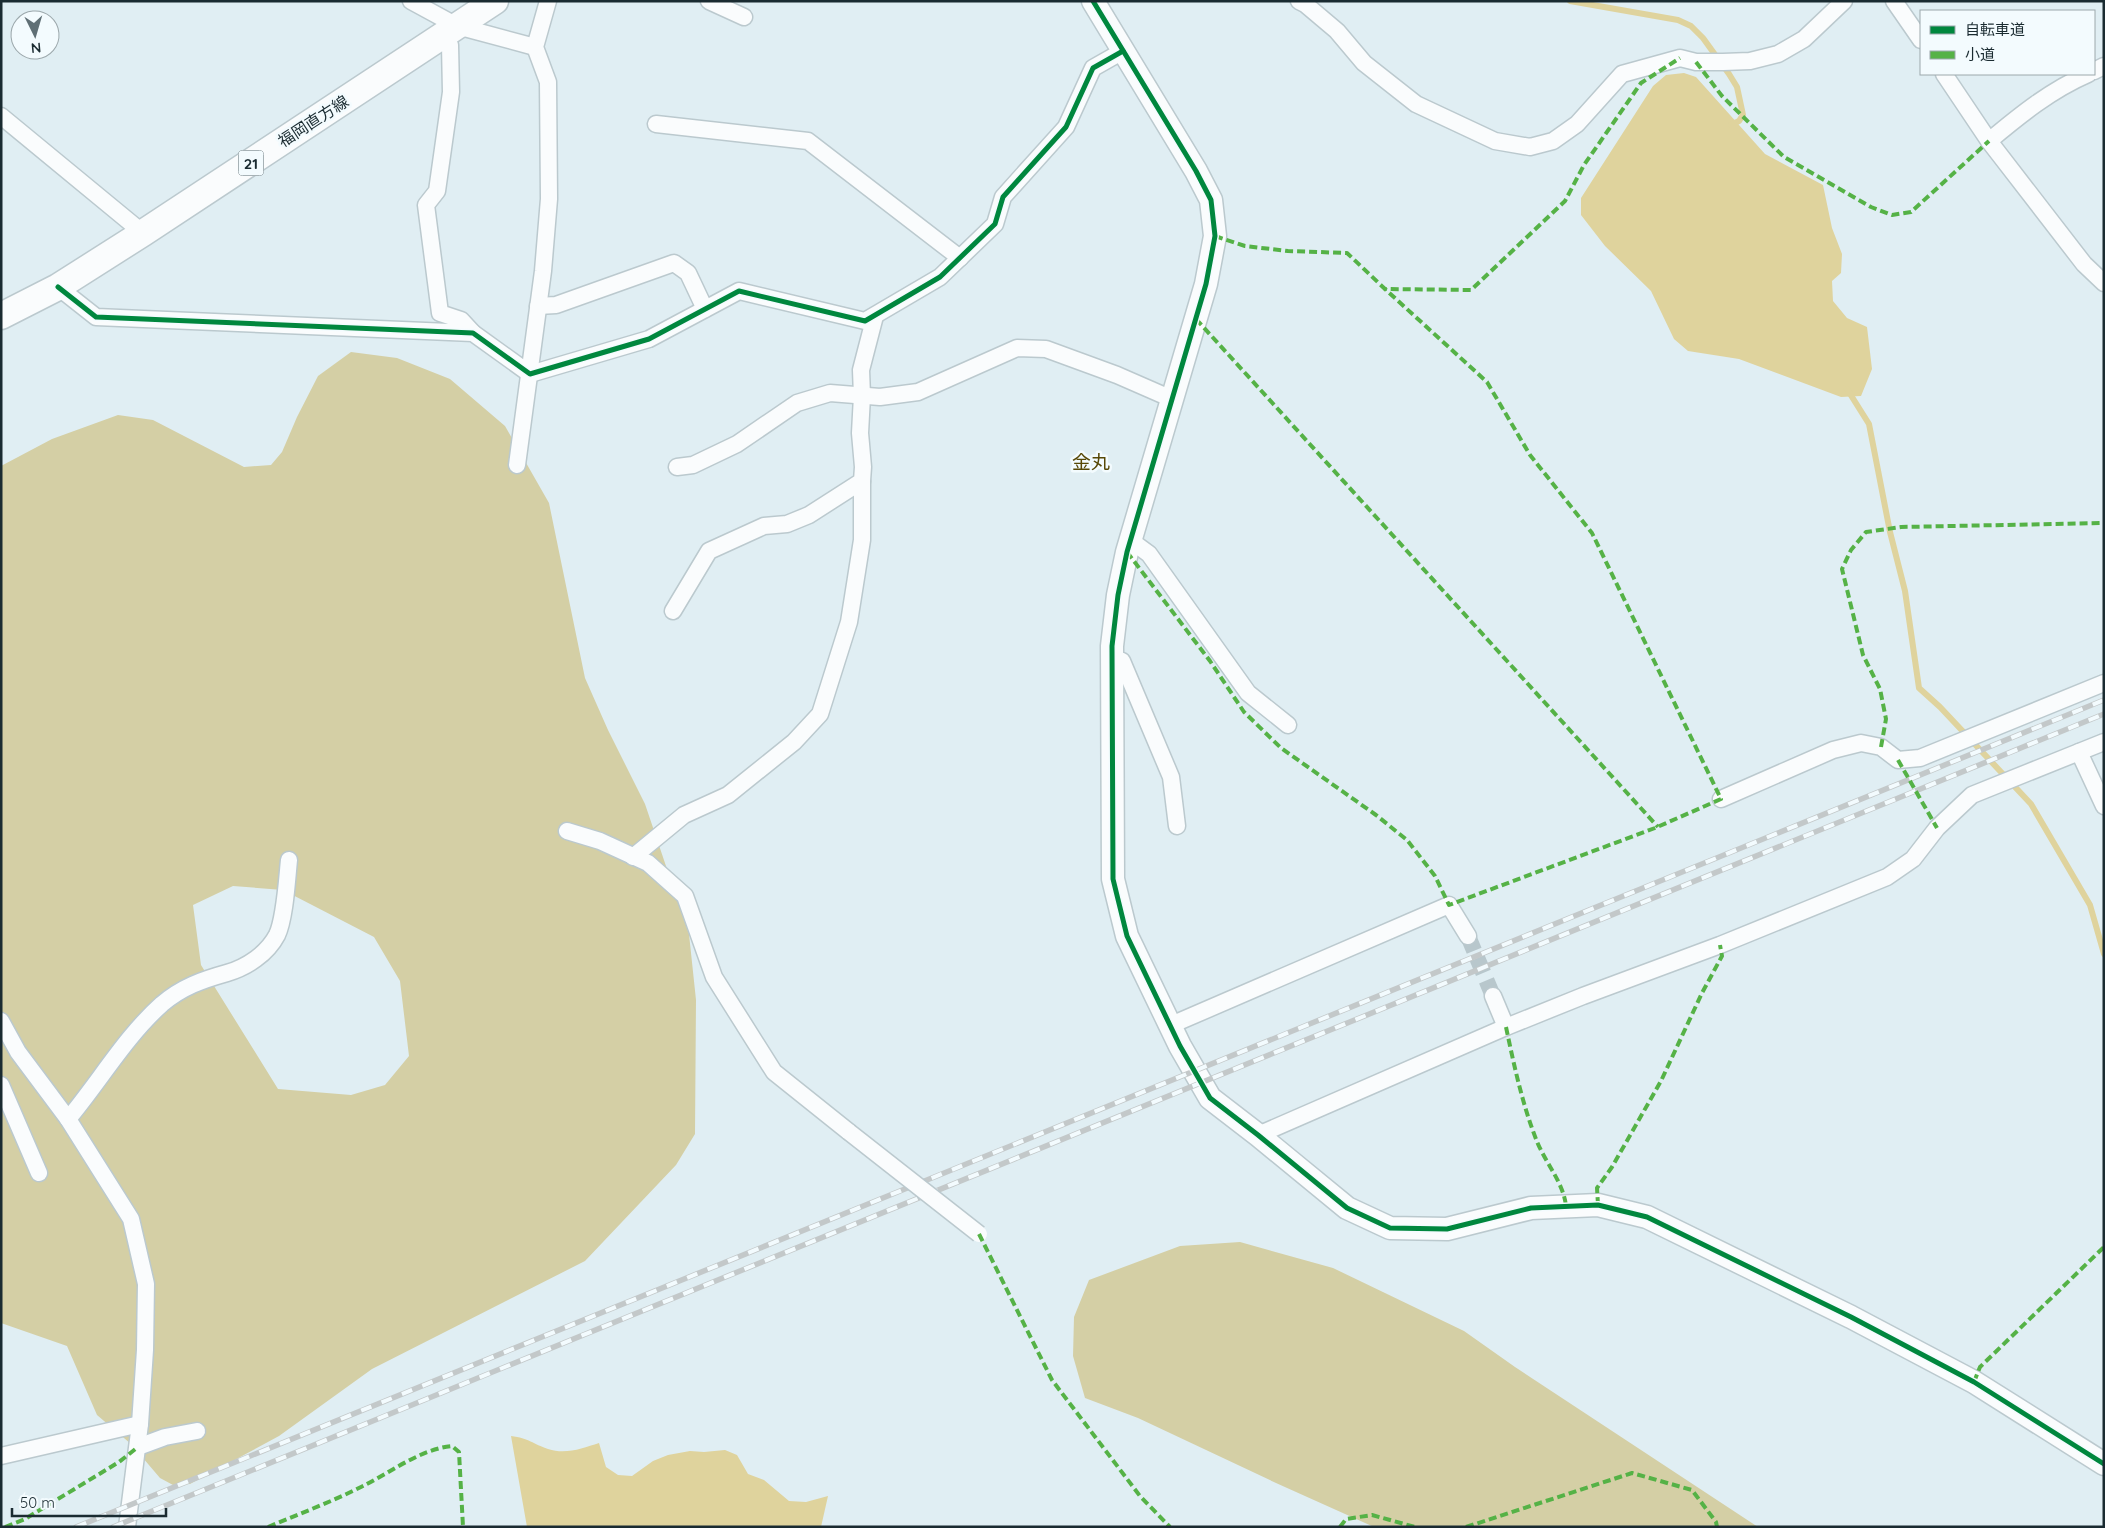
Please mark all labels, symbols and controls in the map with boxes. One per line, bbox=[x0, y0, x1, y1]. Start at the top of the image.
north arrow bbox=[10, 10, 60, 60]
legend bbox=[1920, 10, 2095, 75]
text: 自転車道 bbox=[1965, 20, 2025, 39]
text: N bbox=[30, 39, 42, 57]
text: 小道 bbox=[1965, 45, 1995, 64]
street label: 福岡直方線 bbox=[274, 91, 352, 151]
road number: 21 bbox=[238, 150, 264, 176]
district label: 金丸 bbox=[1072, 450, 1110, 474]
scale bar bbox=[12, 1486, 166, 1518]
text: 50 m bbox=[20, 1493, 55, 1512]

